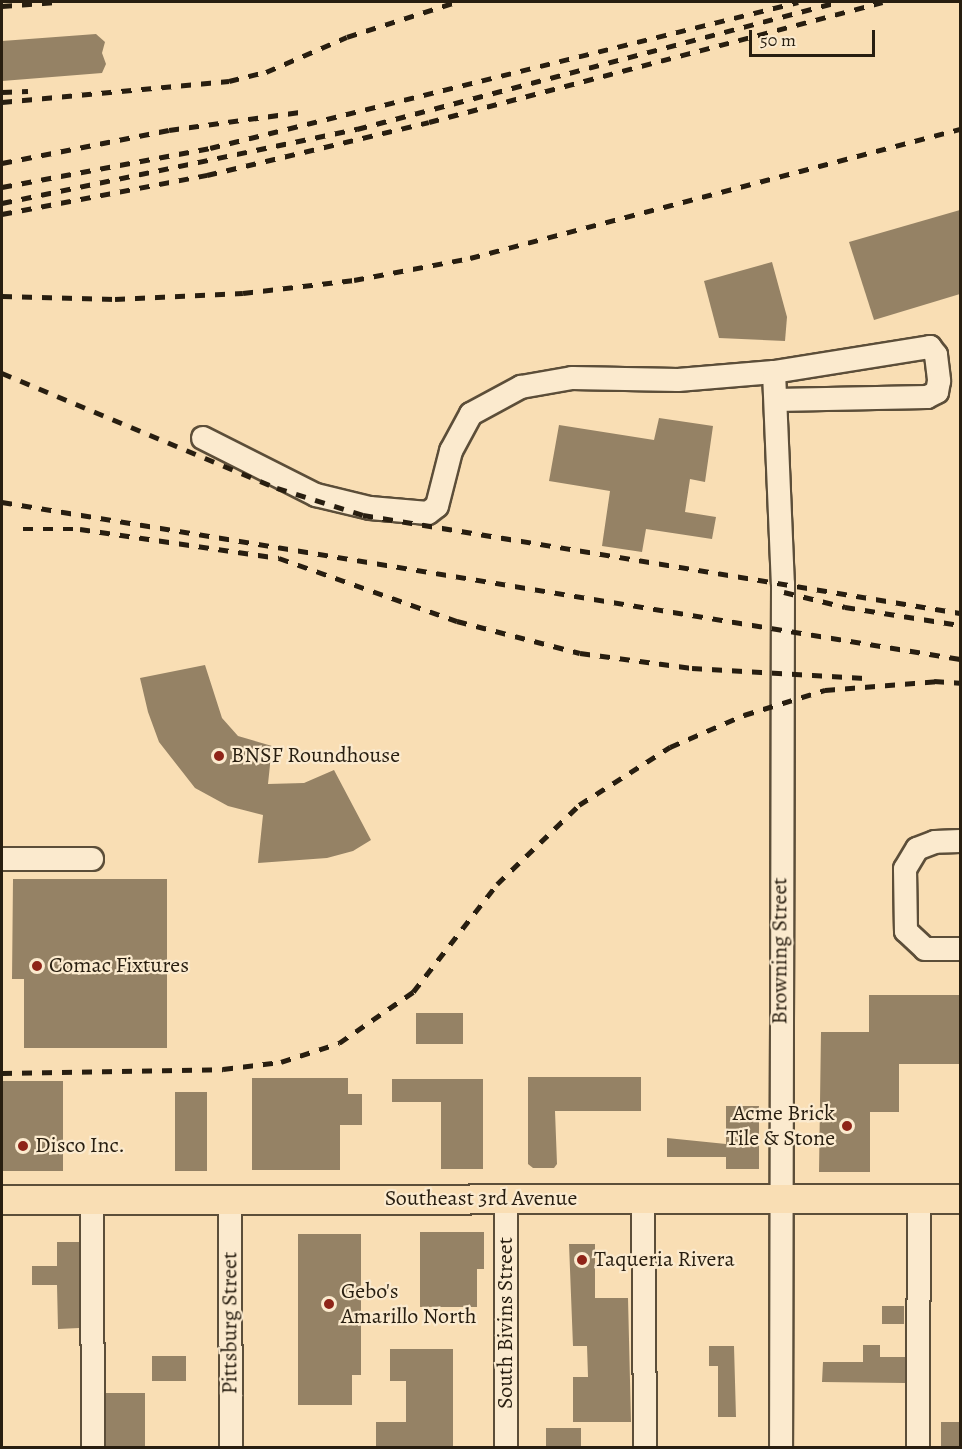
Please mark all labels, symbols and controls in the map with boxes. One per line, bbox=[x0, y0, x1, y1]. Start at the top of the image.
scale bar bbox=[752, 18, 878, 56]
text: 50 m bbox=[760, 28, 796, 52]
place label: BNSF Roundhouse bbox=[231, 743, 400, 769]
marker: BNSF Roundhouse bbox=[212, 749, 226, 763]
street label: Browning Street bbox=[767, 877, 793, 1025]
place label: Comac Fixtures bbox=[49, 953, 189, 979]
marker: Comac Fixtures bbox=[30, 959, 44, 973]
place label: Acme Brick Tile & Stone bbox=[726, 1100, 835, 1152]
marker: Acme Brick Tile & Stone bbox=[840, 1119, 854, 1133]
place label: Disco Inc. bbox=[35, 1133, 125, 1159]
marker: Disco Inc. bbox=[16, 1139, 30, 1153]
street label: Southeast 3rd Avenue bbox=[385, 1186, 577, 1212]
street label: South Bivins Street bbox=[493, 1237, 519, 1409]
place label: Taqueria Rivera bbox=[594, 1247, 735, 1273]
street label: Pittsburg Street bbox=[217, 1252, 243, 1394]
marker: Taqueria Rivera bbox=[575, 1253, 589, 1267]
place label: Gebo's Amarillo North bbox=[341, 1278, 476, 1330]
marker: Gebo's Amarillo North bbox=[322, 1297, 336, 1311]

